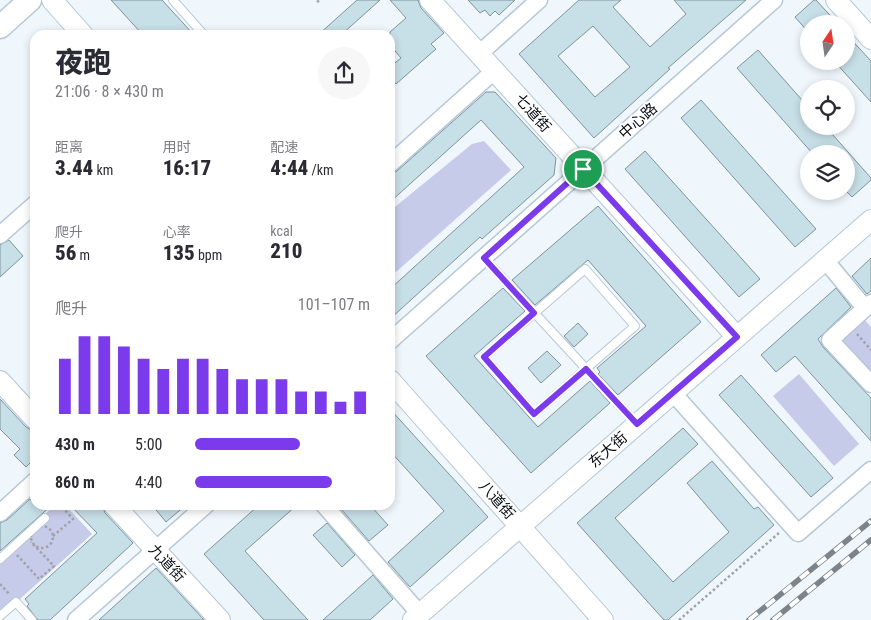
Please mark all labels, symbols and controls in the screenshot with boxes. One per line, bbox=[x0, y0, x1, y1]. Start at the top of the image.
north arrow bbox=[800, 15, 855, 70]
map controls bbox=[800, 15, 855, 200]
text: 夜跑 bbox=[55, 46, 111, 79]
button: share bbox=[318, 47, 370, 99]
button: locate bbox=[800, 80, 855, 135]
text: 21:06 · 8 × 430 m bbox=[55, 82, 164, 101]
street label: 七道街 bbox=[511, 90, 555, 136]
street label: 中心路 bbox=[615, 99, 661, 143]
text: 距离 bbox=[55, 139, 83, 155]
text: 用时 bbox=[163, 139, 191, 155]
text: 配速 bbox=[270, 139, 298, 155]
button: layers bbox=[800, 145, 855, 200]
pin bbox=[562, 148, 604, 190]
icon: arrive bbox=[569, 155, 597, 183]
text: 3.44 bbox=[55, 156, 93, 180]
text: 16:17 bbox=[163, 156, 211, 180]
text: 4:44 bbox=[270, 156, 308, 180]
text: km bbox=[93, 162, 113, 178]
text: /km bbox=[308, 162, 334, 178]
text: kcal bbox=[270, 223, 293, 239]
text: 爬升 bbox=[55, 224, 83, 240]
text: 心率 bbox=[163, 224, 191, 240]
text: 210 bbox=[270, 239, 302, 263]
text: 56 bbox=[55, 241, 76, 265]
text: 135 bbox=[163, 241, 195, 265]
text: m bbox=[76, 247, 90, 263]
text: bpm bbox=[195, 247, 222, 263]
text: 101–107 m bbox=[298, 295, 370, 314]
text: 爬升 bbox=[55, 299, 87, 318]
street label: 东大街 bbox=[585, 428, 631, 472]
text: 430 m bbox=[55, 435, 95, 454]
text: 5:00 bbox=[135, 435, 162, 454]
text: 860 m bbox=[55, 473, 95, 492]
text: 4:40 bbox=[135, 473, 162, 492]
street label: 八道街 bbox=[475, 477, 519, 523]
street label: 九道街 bbox=[145, 540, 189, 586]

